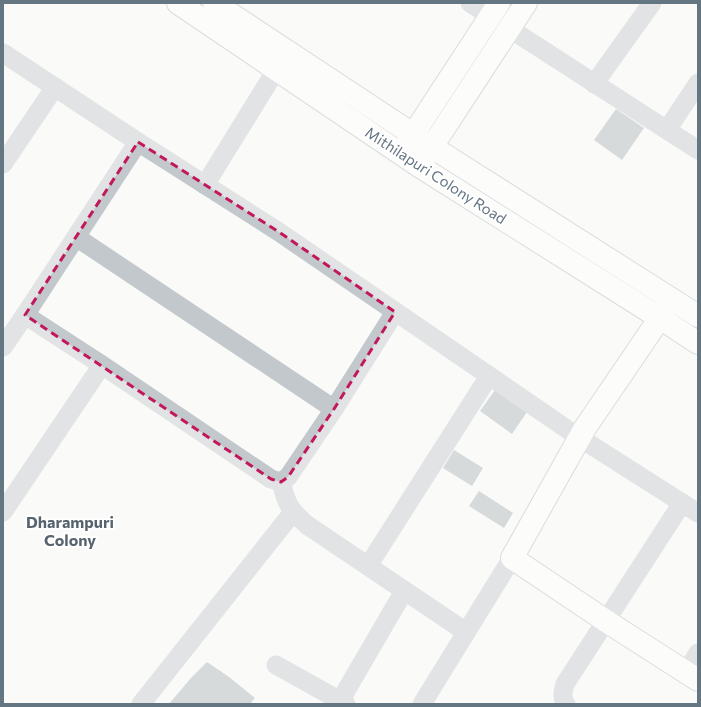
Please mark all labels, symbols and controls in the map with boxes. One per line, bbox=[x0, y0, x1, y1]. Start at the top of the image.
street label: Mithilapuri Colony Road bbox=[362, 123, 510, 227]
district label: Dharampuri Colony bbox=[26, 512, 114, 549]

